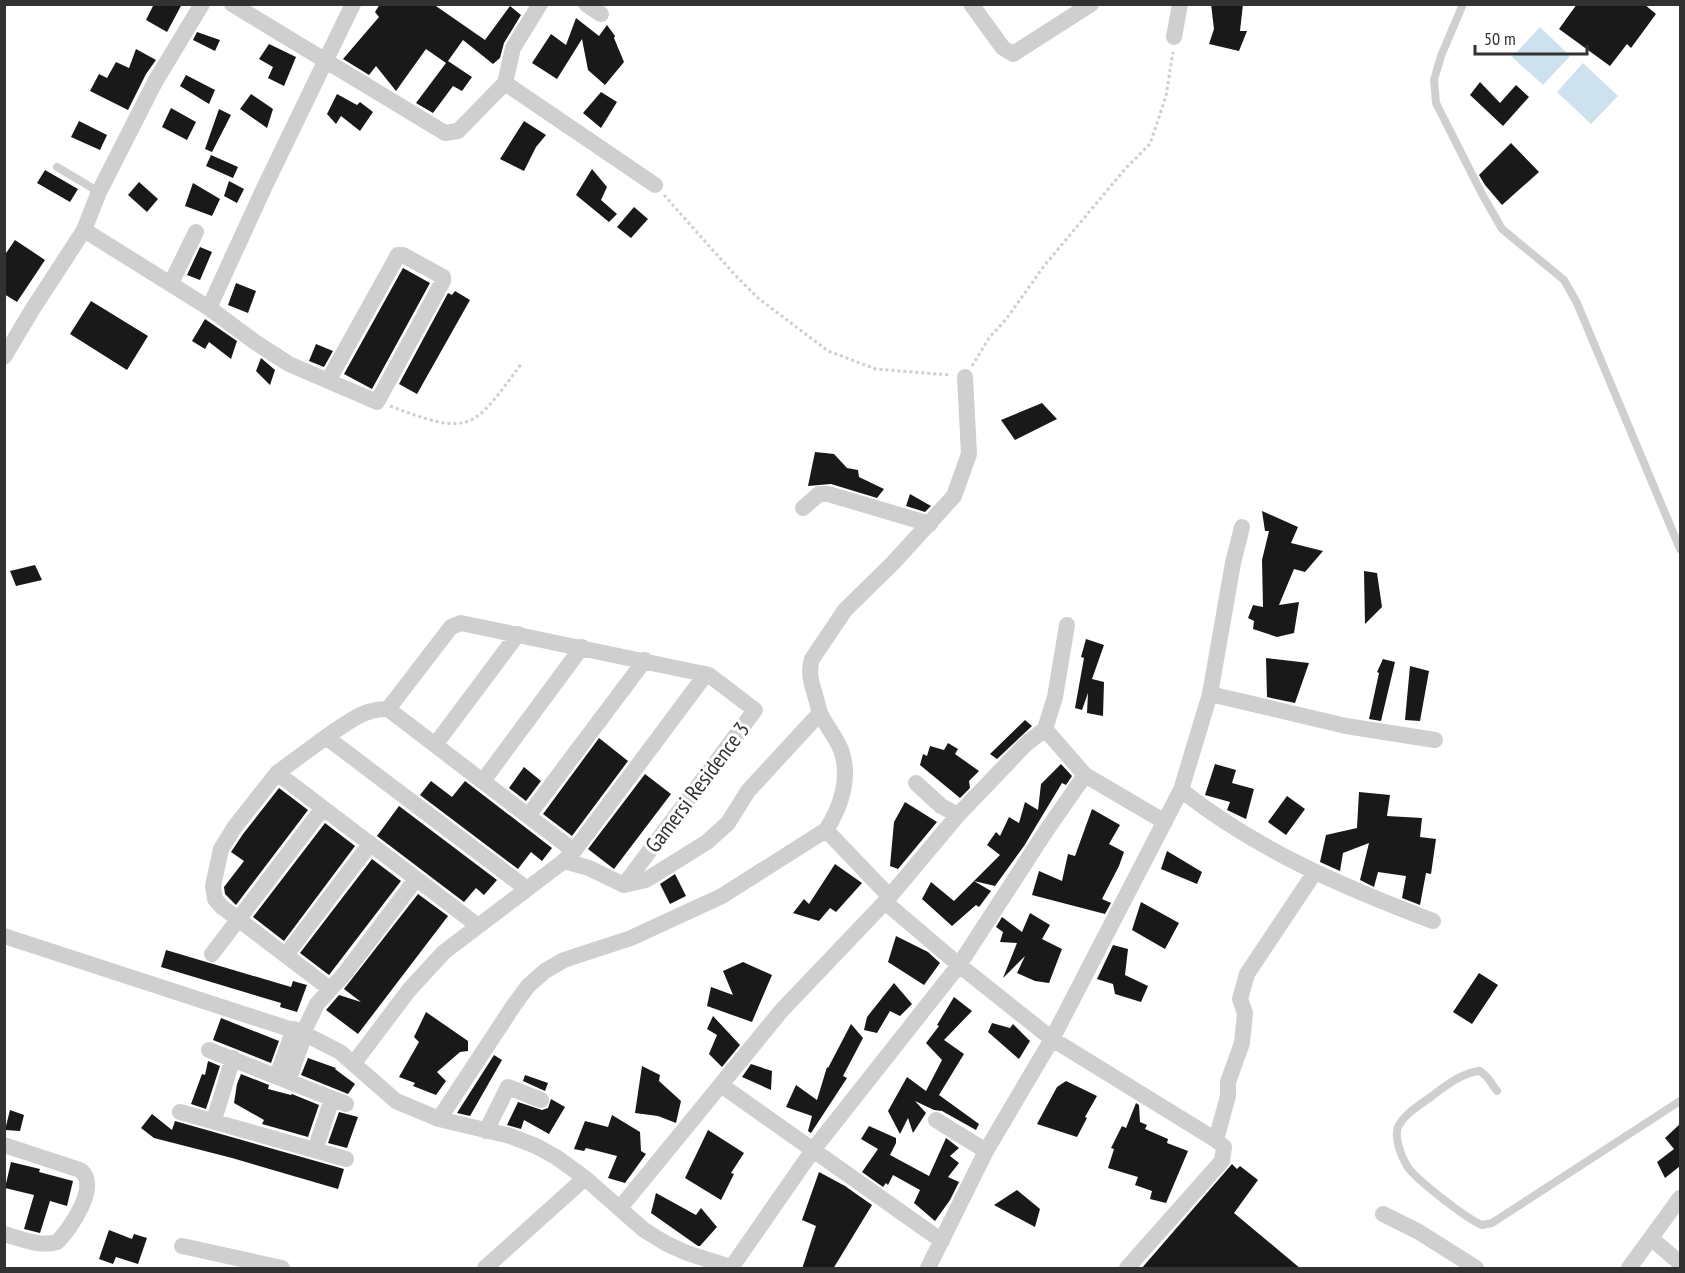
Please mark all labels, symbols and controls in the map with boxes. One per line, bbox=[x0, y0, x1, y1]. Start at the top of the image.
scale bar bbox=[1475, 18, 1588, 56]
text: 50 m bbox=[1484, 27, 1516, 50]
street label: Gamersi Residence 3 bbox=[639, 716, 755, 858]

